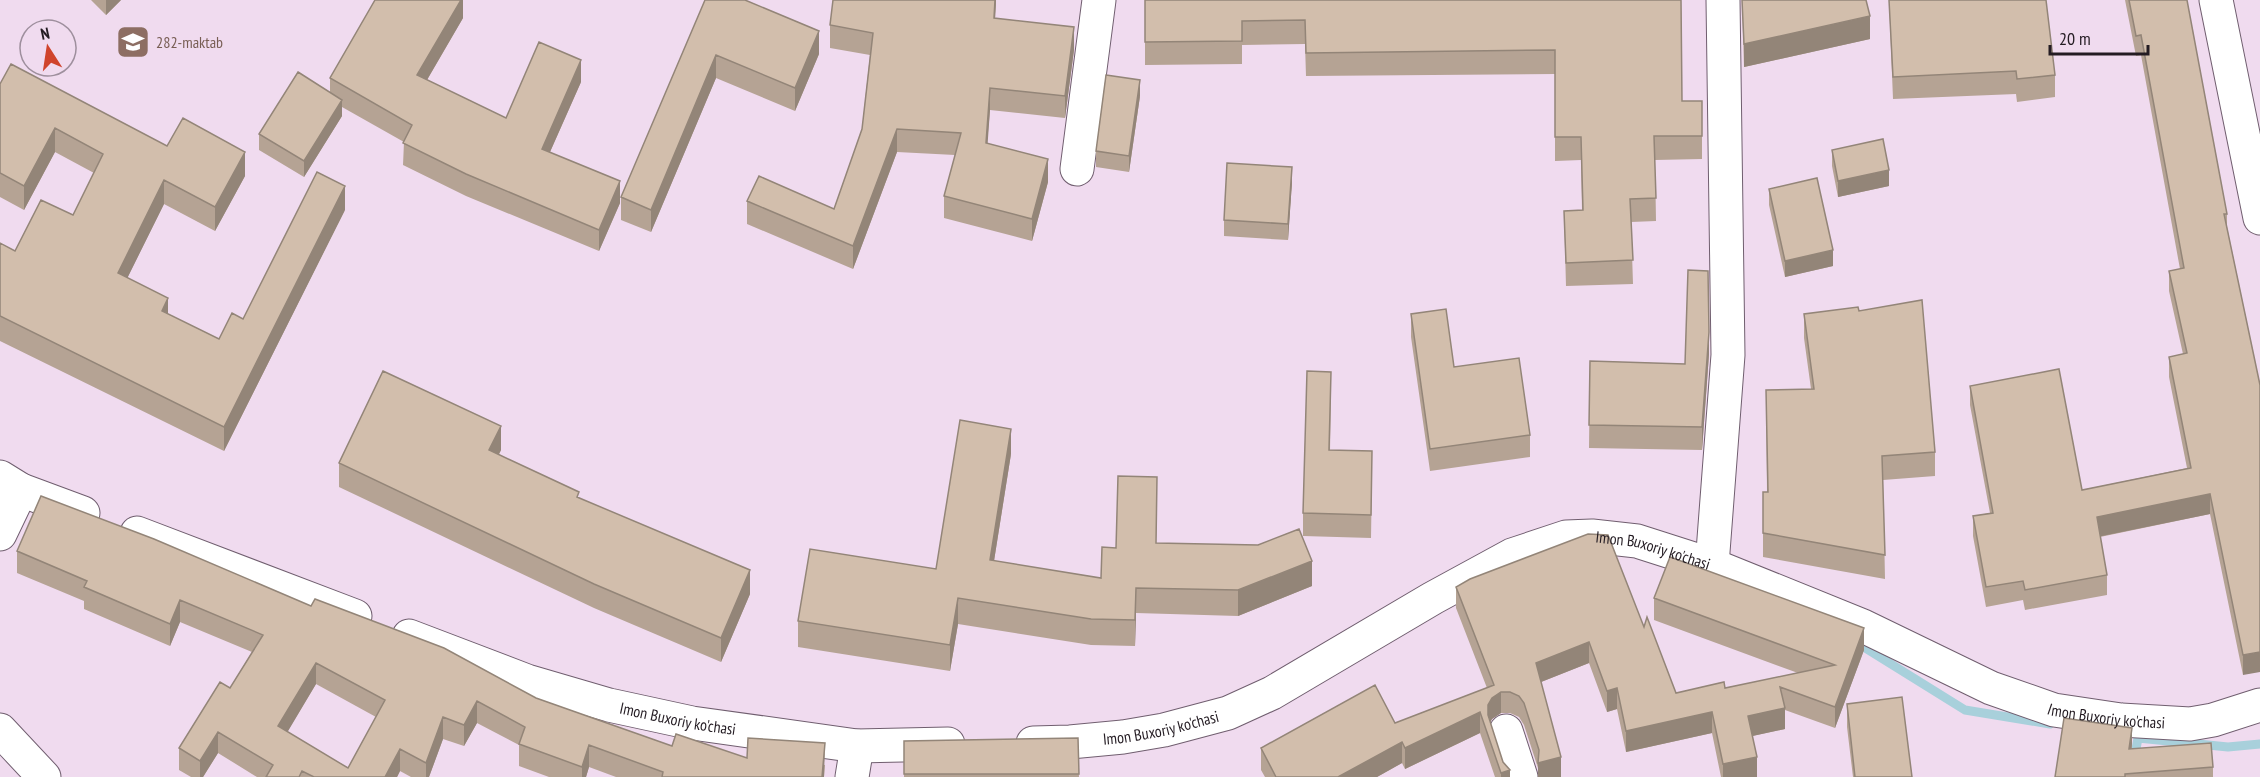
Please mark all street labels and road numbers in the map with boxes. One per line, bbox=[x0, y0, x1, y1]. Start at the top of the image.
street label: Imon Buxoriy ko'chasi bbox=[1595, 526, 1713, 574]
street label: Imon Buxoriy ko'chasi bbox=[618, 698, 737, 739]
street label: Imon Buxoriy ko'chasi bbox=[2045, 699, 2166, 733]
street label: Imon Buxoriy ko'chasi bbox=[1102, 706, 1221, 749]

